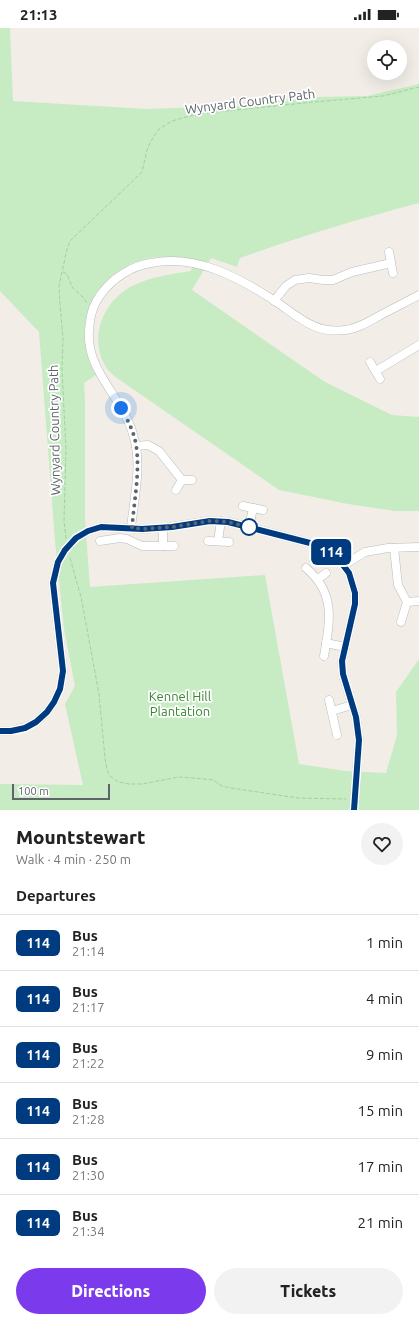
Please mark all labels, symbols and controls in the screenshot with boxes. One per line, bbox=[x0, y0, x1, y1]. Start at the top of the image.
text: 21:13 bbox=[20, 6, 58, 23]
map controls bbox=[367, 40, 407, 80]
button: locate bbox=[367, 40, 407, 80]
street label: Wynyard Country Path bbox=[184, 86, 316, 116]
street label: Wynyard Country Path bbox=[46, 364, 62, 496]
your location bbox=[111, 398, 131, 418]
unlabelled marker bbox=[240, 518, 258, 536]
line badge: 114 bbox=[308, 539, 354, 565]
text: 114 bbox=[319, 544, 343, 560]
park label: Kennel Hill Plantation bbox=[149, 689, 212, 718]
scale bar bbox=[12, 782, 110, 801]
text: 100 m bbox=[18, 785, 49, 797]
button: heart bbox=[361, 823, 403, 865]
text: Mountstewart bbox=[16, 826, 145, 848]
text: Walk · 4 min · 250 m bbox=[16, 852, 131, 866]
text: Departures bbox=[16, 887, 96, 904]
text: Bus bbox=[72, 927, 98, 944]
text: 1 min bbox=[366, 934, 403, 951]
text: 114 bbox=[26, 935, 50, 951]
text: 21:14 bbox=[72, 944, 105, 958]
text: Bus bbox=[72, 983, 98, 1000]
text: 4 min bbox=[366, 990, 403, 1007]
text: 114 bbox=[26, 991, 50, 1007]
text: 21:17 bbox=[72, 1000, 105, 1014]
text: Bus bbox=[72, 1039, 98, 1056]
text: 9 min bbox=[366, 1046, 403, 1063]
text: 114 bbox=[26, 1047, 50, 1063]
text: 21:22 bbox=[72, 1056, 105, 1070]
text: Bus bbox=[72, 1095, 98, 1112]
text: 15 min bbox=[357, 1102, 403, 1119]
text: 114 bbox=[26, 1103, 50, 1119]
text: 21:28 bbox=[72, 1112, 105, 1126]
text: Bus bbox=[72, 1151, 98, 1168]
text: 17 min bbox=[357, 1158, 403, 1175]
text: 114 bbox=[26, 1159, 50, 1175]
text: 21:30 bbox=[72, 1168, 105, 1182]
text: Bus bbox=[72, 1207, 98, 1224]
text: 21 min bbox=[357, 1214, 403, 1231]
text: 114 bbox=[26, 1215, 50, 1231]
text: 21:34 bbox=[72, 1224, 105, 1238]
button: Directions bbox=[16, 1268, 206, 1314]
button: Tickets bbox=[214, 1268, 403, 1314]

